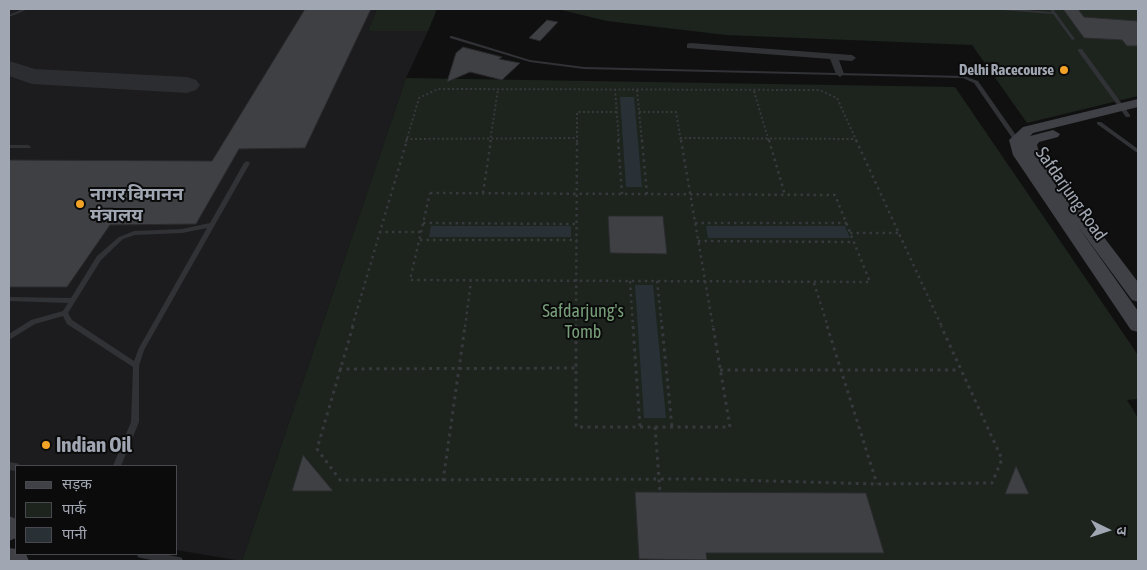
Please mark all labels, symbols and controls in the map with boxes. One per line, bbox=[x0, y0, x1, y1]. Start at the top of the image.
place label: Delhi Racecourse bbox=[959, 61, 1054, 79]
marker: Delhi Racecourse bbox=[1058, 64, 1070, 76]
street label: Safdarjung Road bbox=[1031, 143, 1111, 245]
place label: नागर विमानन मंत्रालय bbox=[90, 183, 183, 225]
marker: नागर विमानन मंत्रालय bbox=[74, 198, 86, 210]
park label: Safdarjung's Tomb bbox=[542, 300, 624, 342]
place label: Indian Oil bbox=[56, 432, 132, 458]
marker: Indian Oil bbox=[40, 439, 52, 451]
legend bbox=[15, 465, 178, 555]
text: सड़क bbox=[62, 475, 92, 492]
text: पार्क bbox=[62, 500, 86, 517]
north arrow bbox=[1082, 505, 1132, 555]
text: पानी bbox=[62, 525, 87, 542]
text: उ bbox=[1114, 526, 1130, 536]

